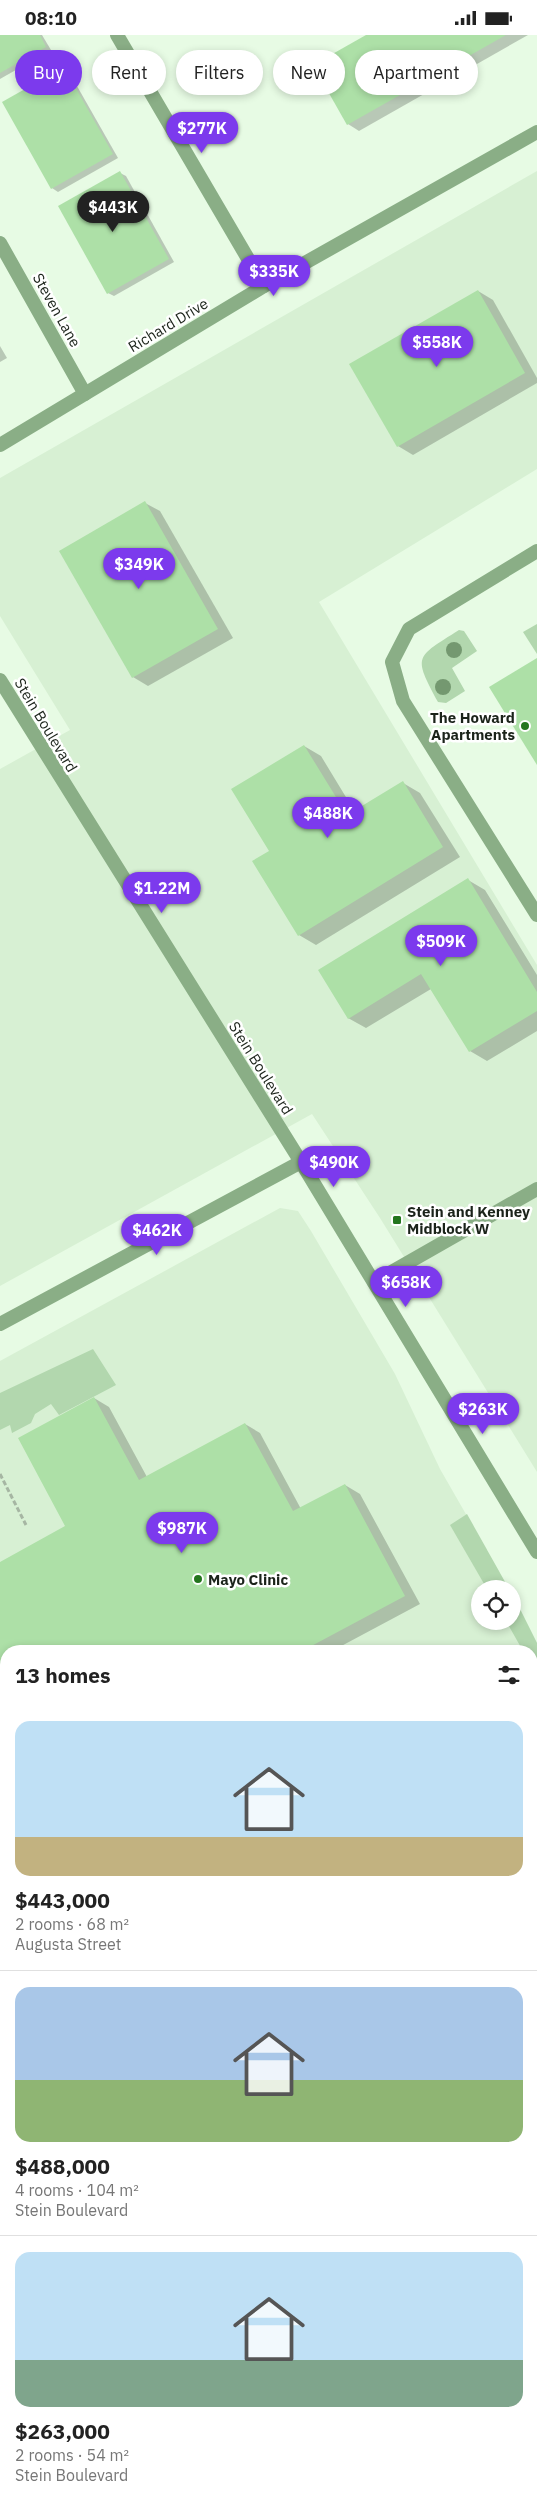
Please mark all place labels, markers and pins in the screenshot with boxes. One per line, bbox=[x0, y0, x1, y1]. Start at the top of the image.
pin: $277K bbox=[167, 111, 237, 154]
pin: $443K bbox=[78, 191, 148, 233]
pin: $335K bbox=[239, 255, 309, 297]
pin: $558K bbox=[402, 325, 472, 368]
pin: $349K bbox=[104, 547, 174, 590]
place label: The Howard Apartments bbox=[430, 708, 515, 744]
marker: The Howard Apartments bbox=[519, 720, 531, 732]
pin: $488K bbox=[293, 797, 363, 839]
pin: $1.22M bbox=[121, 871, 203, 914]
pin: $509K bbox=[406, 925, 476, 967]
pin: $490K bbox=[299, 1145, 369, 1188]
place label: Stein and Kenney Midblock W bbox=[407, 1202, 530, 1238]
pin: $462K bbox=[122, 1213, 192, 1256]
marker: Stein and Kenney Midblock W bbox=[391, 1214, 403, 1226]
pin: $658K bbox=[371, 1265, 441, 1308]
pin: $263K bbox=[448, 1393, 518, 1435]
pin: $987K bbox=[147, 1511, 217, 1554]
place label: Mayo Clinic bbox=[208, 1570, 288, 1589]
marker: Mayo Clinic bbox=[192, 1573, 204, 1585]

